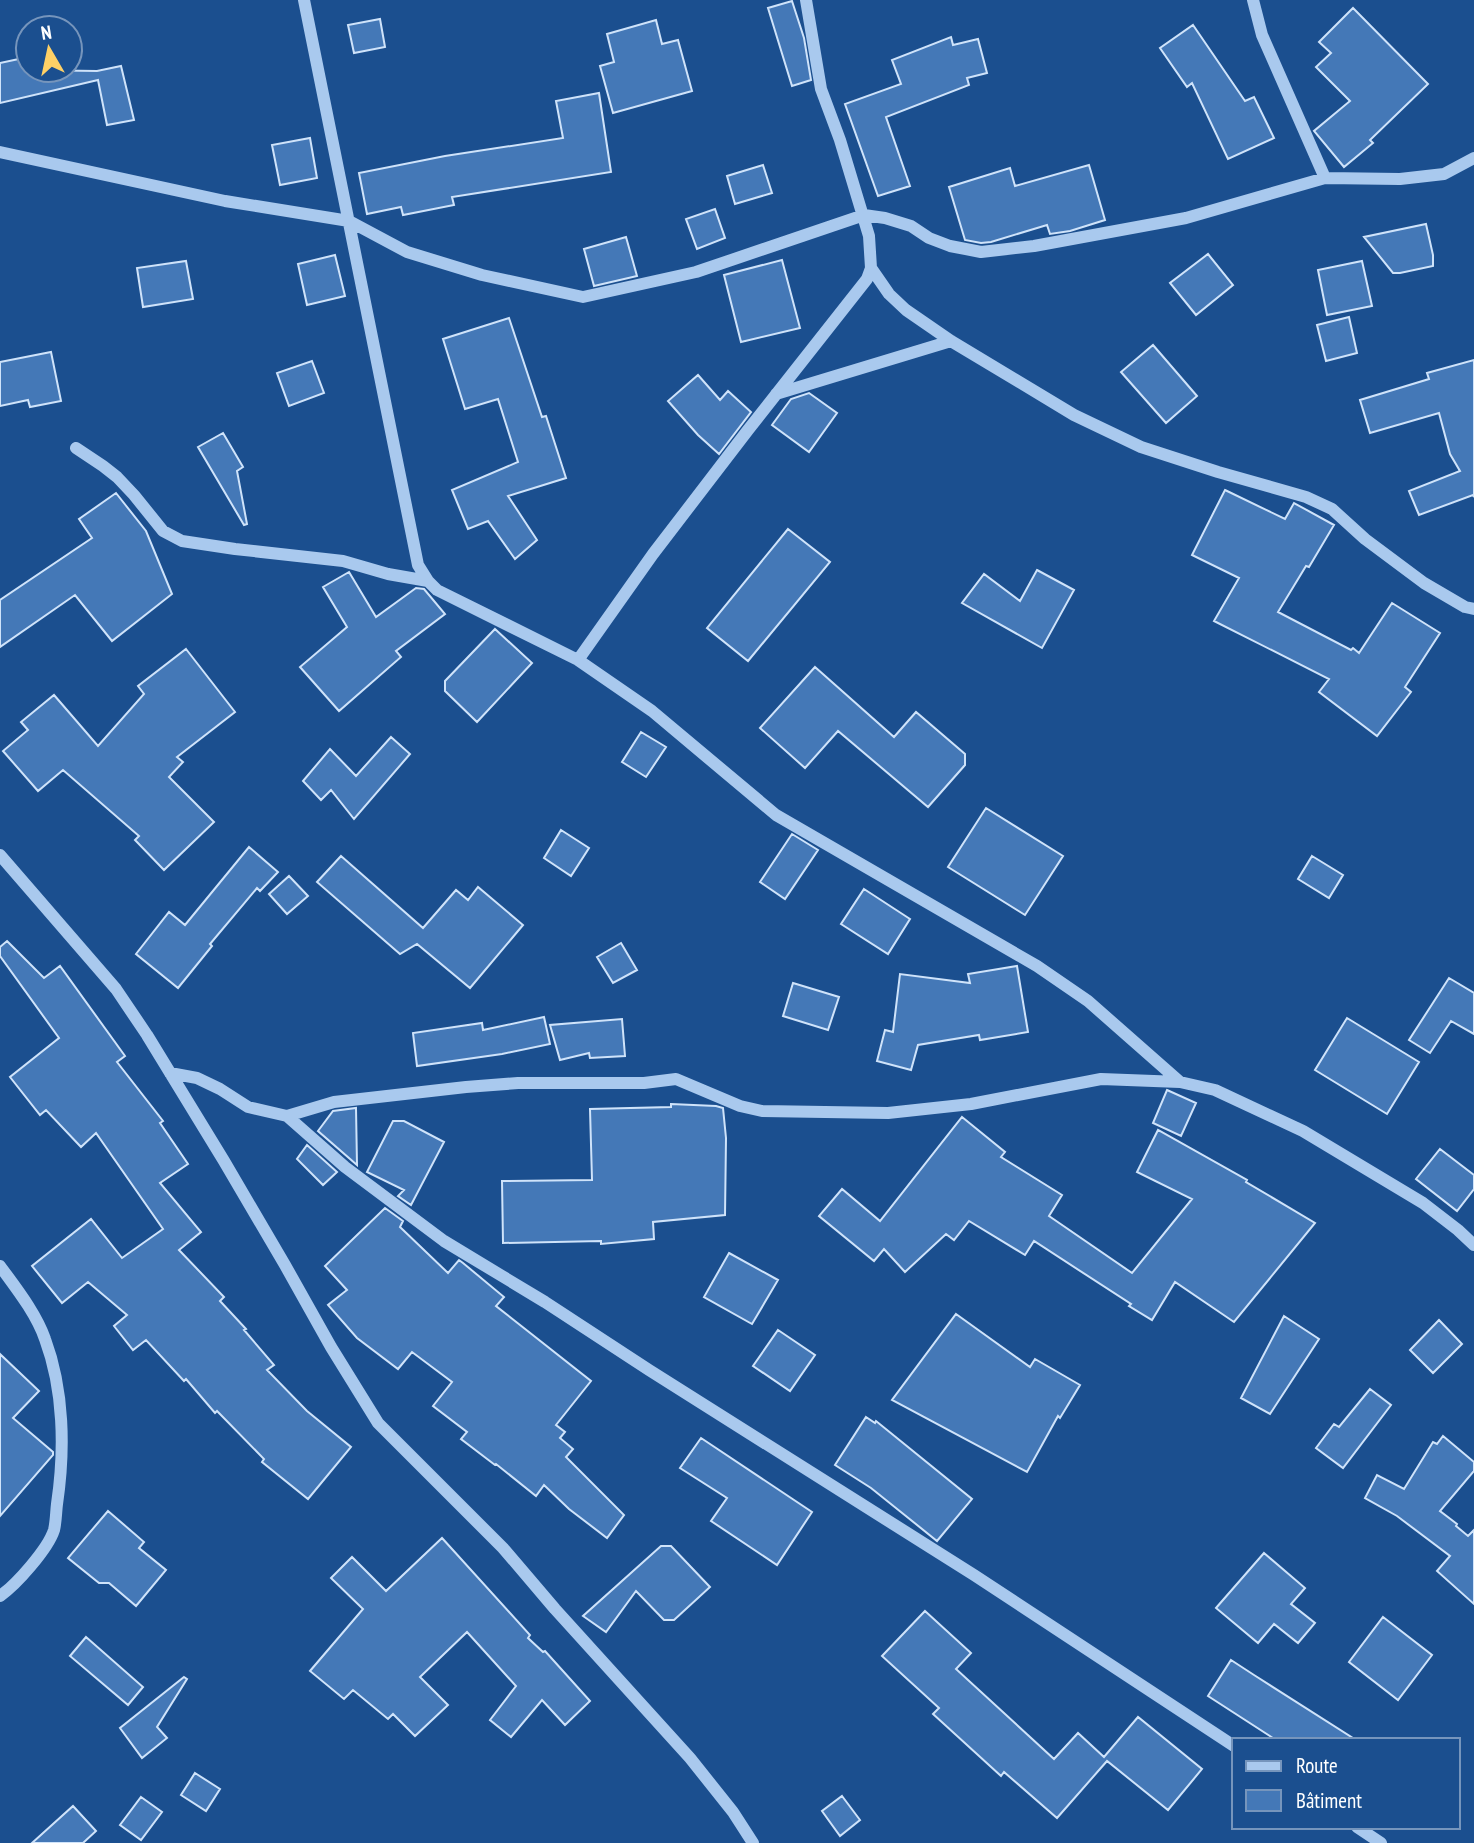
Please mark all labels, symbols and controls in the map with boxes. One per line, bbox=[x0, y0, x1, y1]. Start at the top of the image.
north arrow bbox=[14, 14, 84, 84]
text: N bbox=[39, 20, 53, 45]
legend bbox=[1232, 1738, 1460, 1829]
text: Route bbox=[1296, 1752, 1338, 1779]
text: Bâtiment bbox=[1296, 1787, 1362, 1814]

